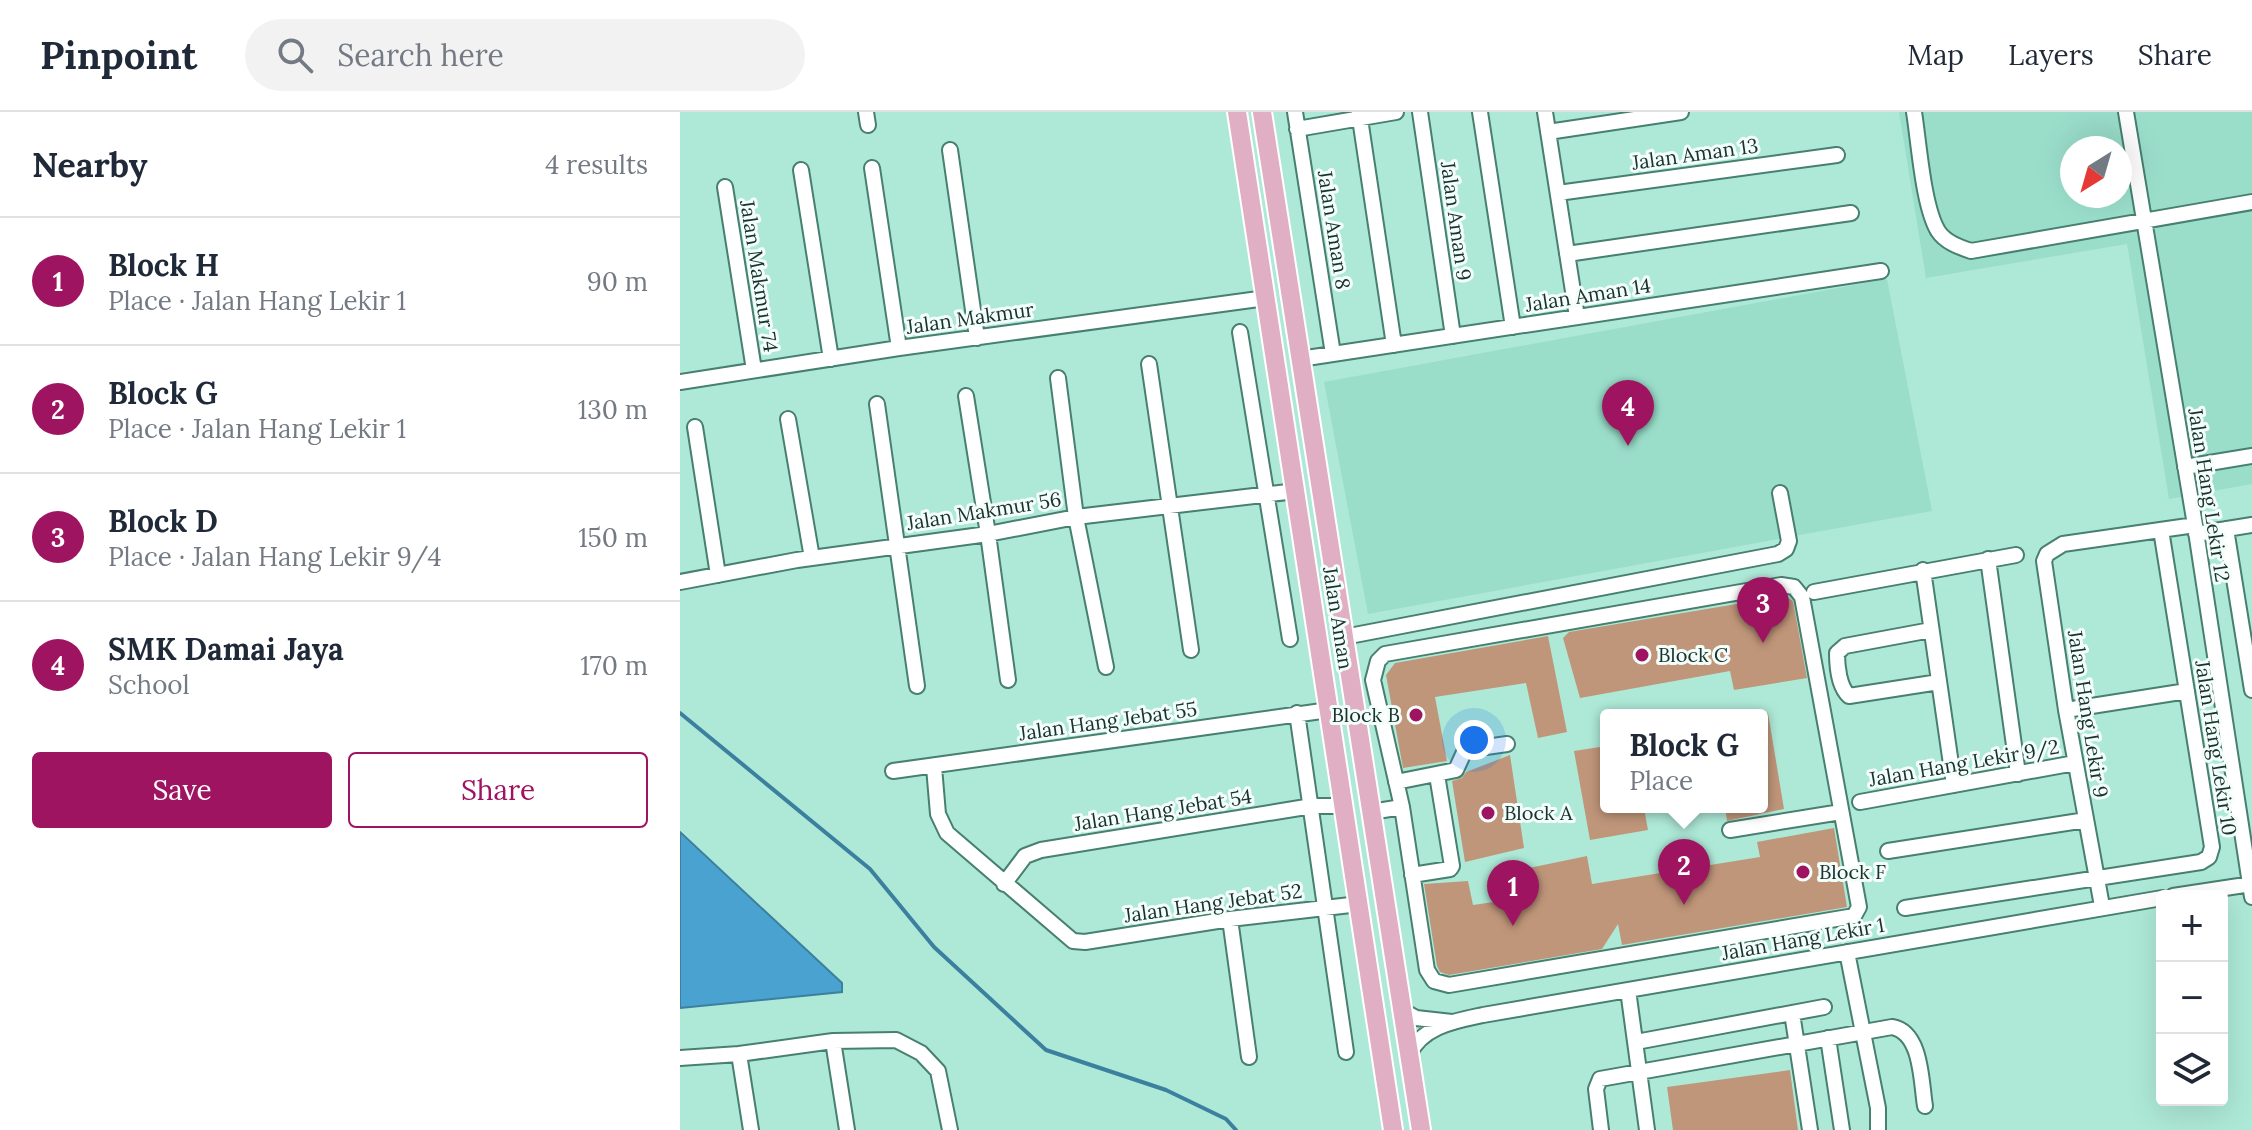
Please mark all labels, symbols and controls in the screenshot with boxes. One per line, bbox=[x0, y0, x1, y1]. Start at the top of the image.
search box bbox=[245, 19, 805, 91]
text: Pinpoint bbox=[40, 31, 197, 79]
icon: search bbox=[273, 33, 317, 77]
text: Search here bbox=[337, 36, 504, 74]
text: Map bbox=[1907, 37, 1964, 73]
text: Layers bbox=[2008, 37, 2094, 73]
text: Share bbox=[2138, 37, 2212, 73]
street label: Jalan Aman 13 bbox=[1629, 132, 1760, 175]
north arrow bbox=[2060, 136, 2132, 208]
text: Nearby bbox=[32, 143, 148, 186]
text: 4 results bbox=[545, 148, 648, 181]
street label: Jalan Aman 9 bbox=[1436, 159, 1477, 282]
street label: Jalan Aman 8 bbox=[1313, 168, 1356, 291]
street label: Jalan Makmur 74 bbox=[735, 197, 784, 354]
text: Block H bbox=[108, 246, 219, 284]
text: 1 bbox=[53, 265, 63, 298]
text: 90 m bbox=[587, 265, 648, 298]
street label: Jalan Aman 14 bbox=[1522, 272, 1653, 317]
text: Place · Jalan Hang Lekir 1 bbox=[108, 284, 406, 317]
street label: Jalan Makmur bbox=[904, 296, 1036, 339]
text: Block G bbox=[108, 374, 218, 412]
pin: 4 bbox=[1602, 380, 1654, 446]
text: 2 bbox=[51, 393, 65, 426]
text: 130 m bbox=[578, 393, 648, 426]
street label: Jalan Hang Lekir 12 bbox=[2183, 405, 2236, 584]
text: Place · Jalan Hang Lekir 1 bbox=[108, 412, 406, 445]
street label: Jalan Makmur 56 bbox=[904, 486, 1063, 535]
text: Block D bbox=[108, 502, 218, 540]
text: 3 bbox=[51, 521, 65, 554]
text: 150 m bbox=[578, 521, 648, 554]
text: Place · Jalan Hang Lekir 9/4 bbox=[108, 540, 442, 573]
street label: Jalan Aman bbox=[1318, 564, 1359, 671]
pin: 3 bbox=[1737, 577, 1789, 643]
street label: Jalan Hang Lekir 9 bbox=[2063, 627, 2114, 799]
text: SMK Damai Jaya bbox=[108, 630, 344, 668]
place label: Block C bbox=[1658, 642, 1728, 667]
marker: Block C bbox=[1633, 646, 1651, 664]
text: 4 bbox=[51, 649, 65, 682]
text: 170 m bbox=[580, 649, 648, 682]
street label: Jalan Hang Lekir 10 bbox=[2190, 657, 2243, 837]
text: School bbox=[108, 668, 190, 701]
street label: Jalan Hang Jebat 55 bbox=[1016, 696, 1199, 746]
place label: Block B bbox=[1332, 702, 1400, 727]
marker: Block B bbox=[1407, 706, 1425, 724]
popup bbox=[1600, 709, 1768, 813]
your location bbox=[1454, 720, 1494, 760]
text: Block G bbox=[1629, 726, 1739, 764]
street label: Jalan Hang Lekir 9/2 bbox=[1866, 733, 2061, 793]
button: Save bbox=[32, 752, 332, 828]
button: Share bbox=[348, 752, 648, 828]
text: Place bbox=[1629, 764, 1693, 797]
street label: Jalan Hang Jebat 54 bbox=[1071, 783, 1254, 836]
place label: Block A bbox=[1504, 800, 1573, 825]
marker: Block A bbox=[1479, 804, 1497, 822]
pin: 2 bbox=[1658, 839, 1710, 905]
place label: Block F bbox=[1819, 859, 1886, 884]
pin: 1 bbox=[1487, 860, 1539, 926]
marker: Block F bbox=[1794, 863, 1812, 881]
street label: Jalan Hang Jebat 52 bbox=[1121, 878, 1303, 928]
map controls bbox=[2156, 890, 2228, 1106]
button: + bbox=[2156, 890, 2228, 962]
street label: Jalan Hang Lekir 1 bbox=[1719, 912, 1886, 965]
button: − bbox=[2156, 962, 2228, 1034]
button: layers bbox=[2156, 1034, 2228, 1106]

